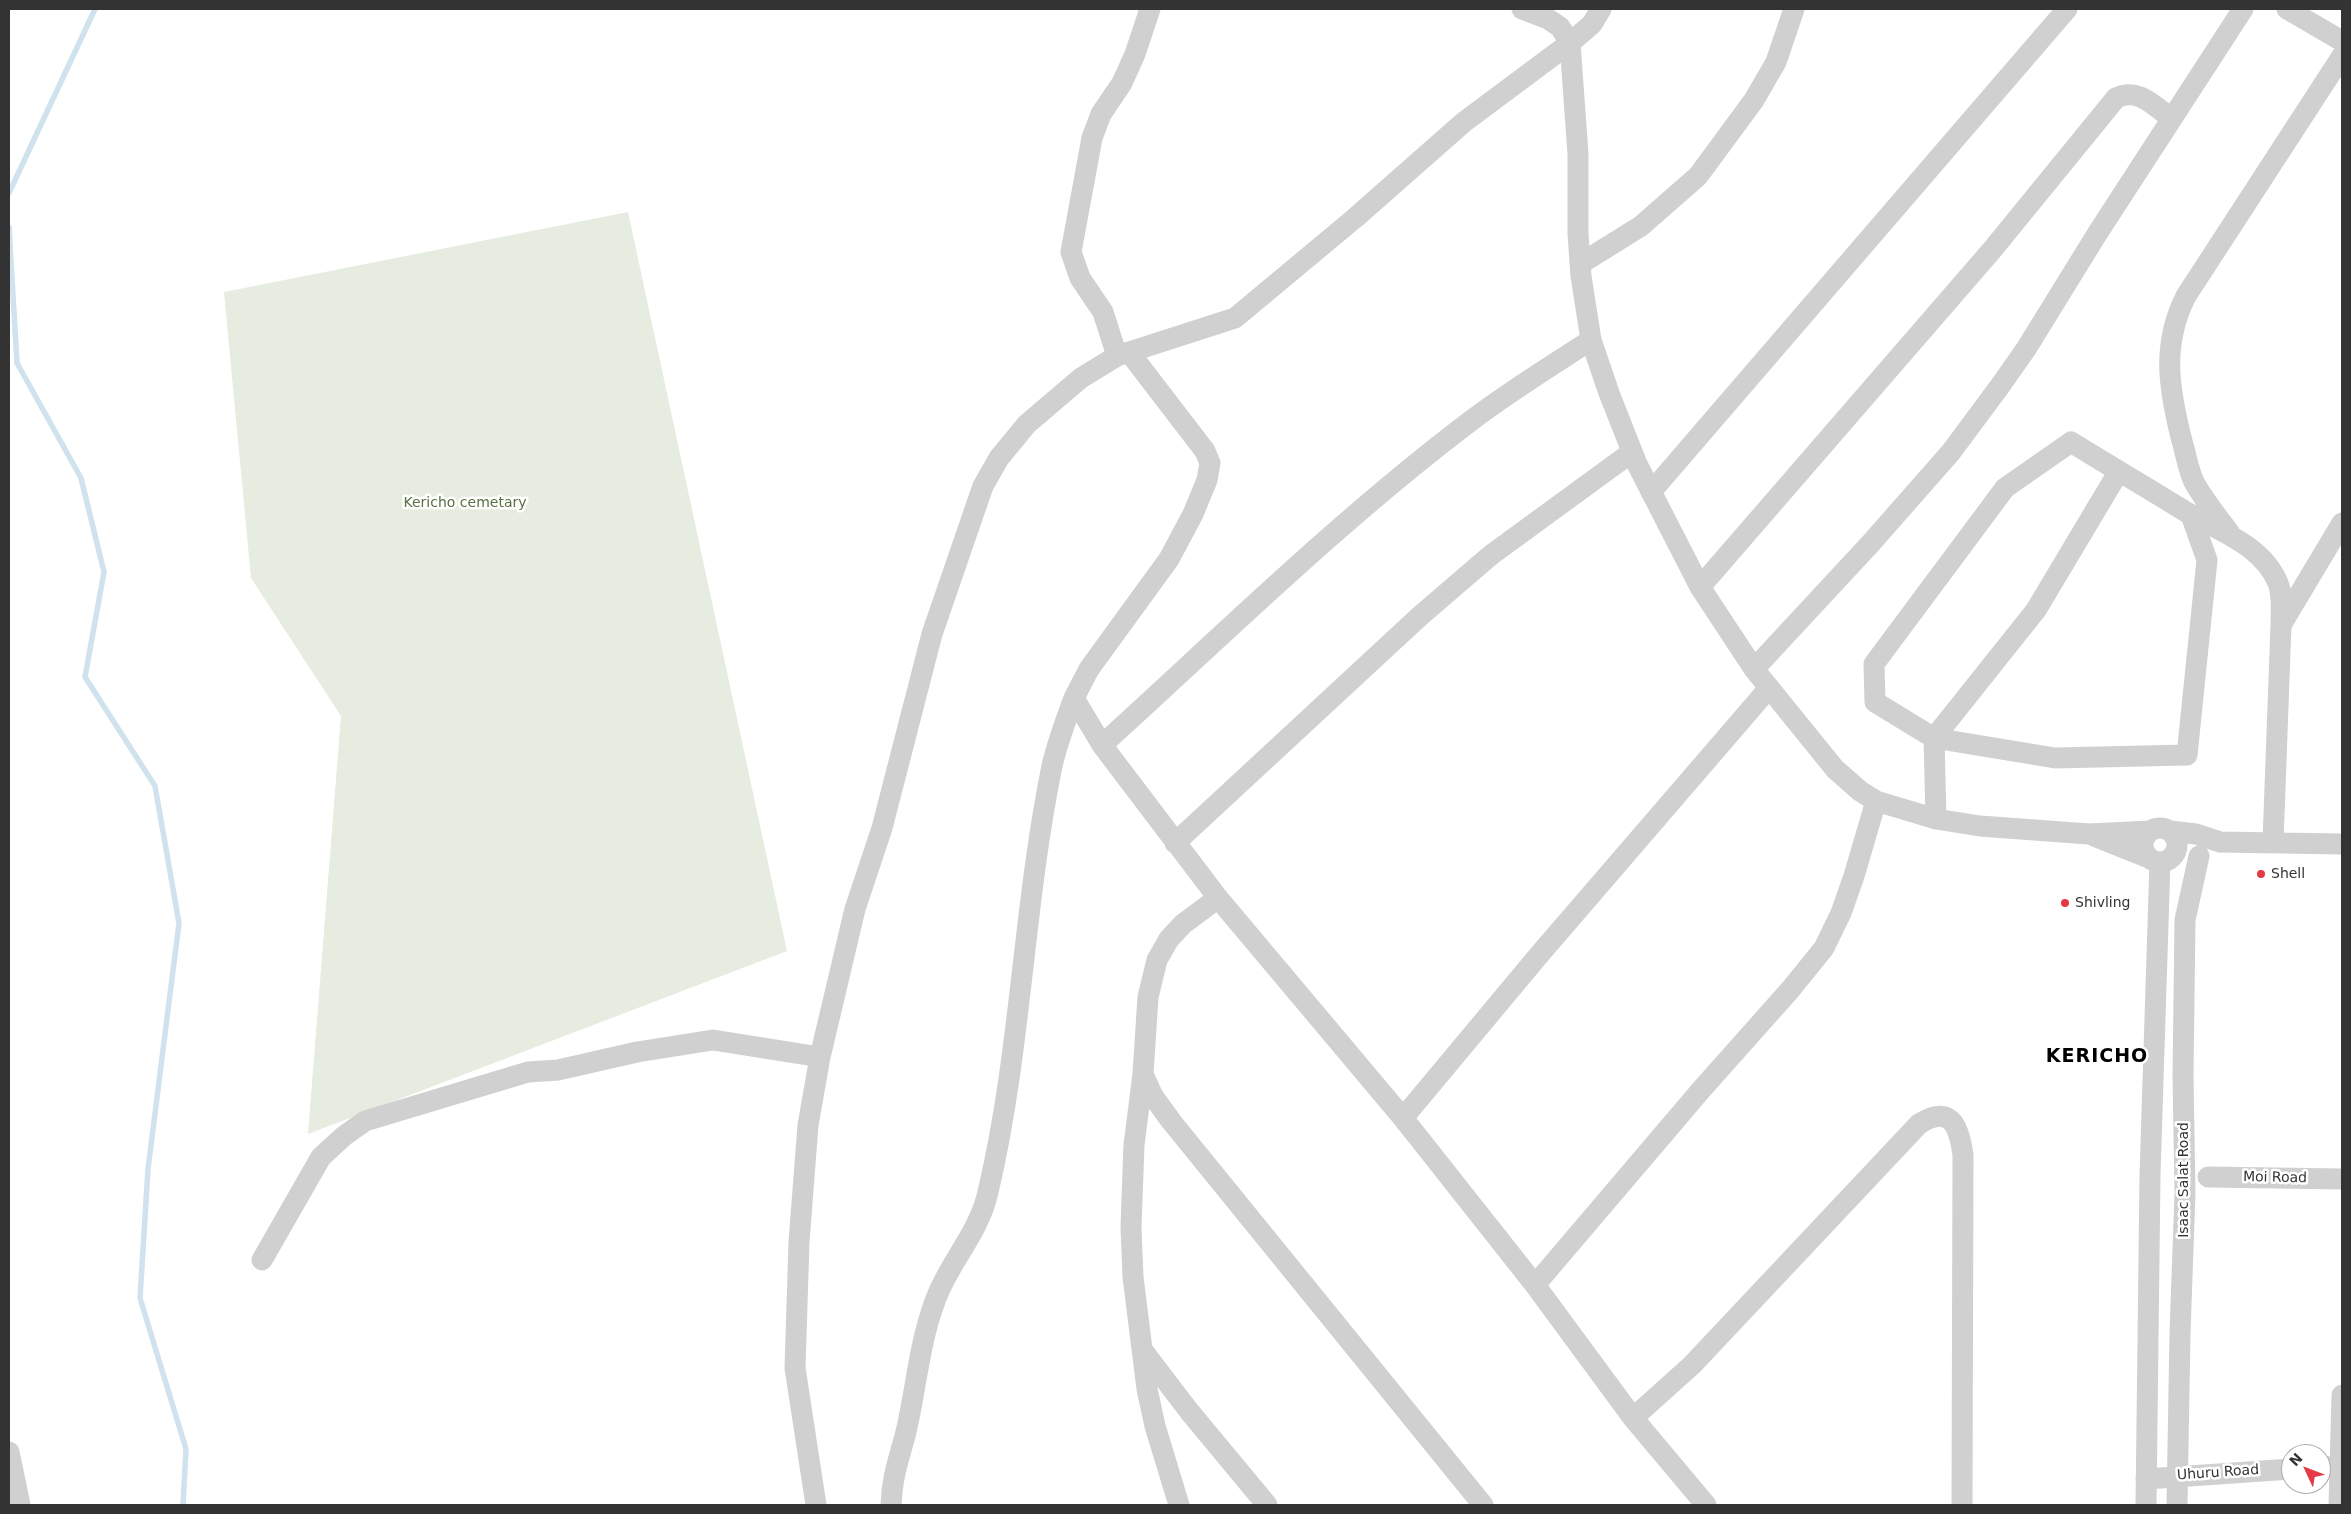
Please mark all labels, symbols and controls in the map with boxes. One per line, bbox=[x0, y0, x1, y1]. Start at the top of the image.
park label: Kericho cemetary bbox=[404, 495, 526, 511]
place label: Shell bbox=[2271, 866, 2305, 882]
marker: Shell bbox=[2255, 868, 2267, 880]
place label: Shivling bbox=[2075, 895, 2130, 911]
marker: Shivling bbox=[2059, 897, 2071, 909]
district label: KERICHO bbox=[2045, 1046, 2149, 1068]
street label: Isaac Salat Road bbox=[2176, 1122, 2192, 1238]
street label: Moi Road bbox=[2243, 1169, 2307, 1187]
north arrow bbox=[2281, 1444, 2331, 1494]
text: N bbox=[2286, 1450, 2306, 1469]
street label: Uhuru Road bbox=[2176, 1462, 2260, 1484]

